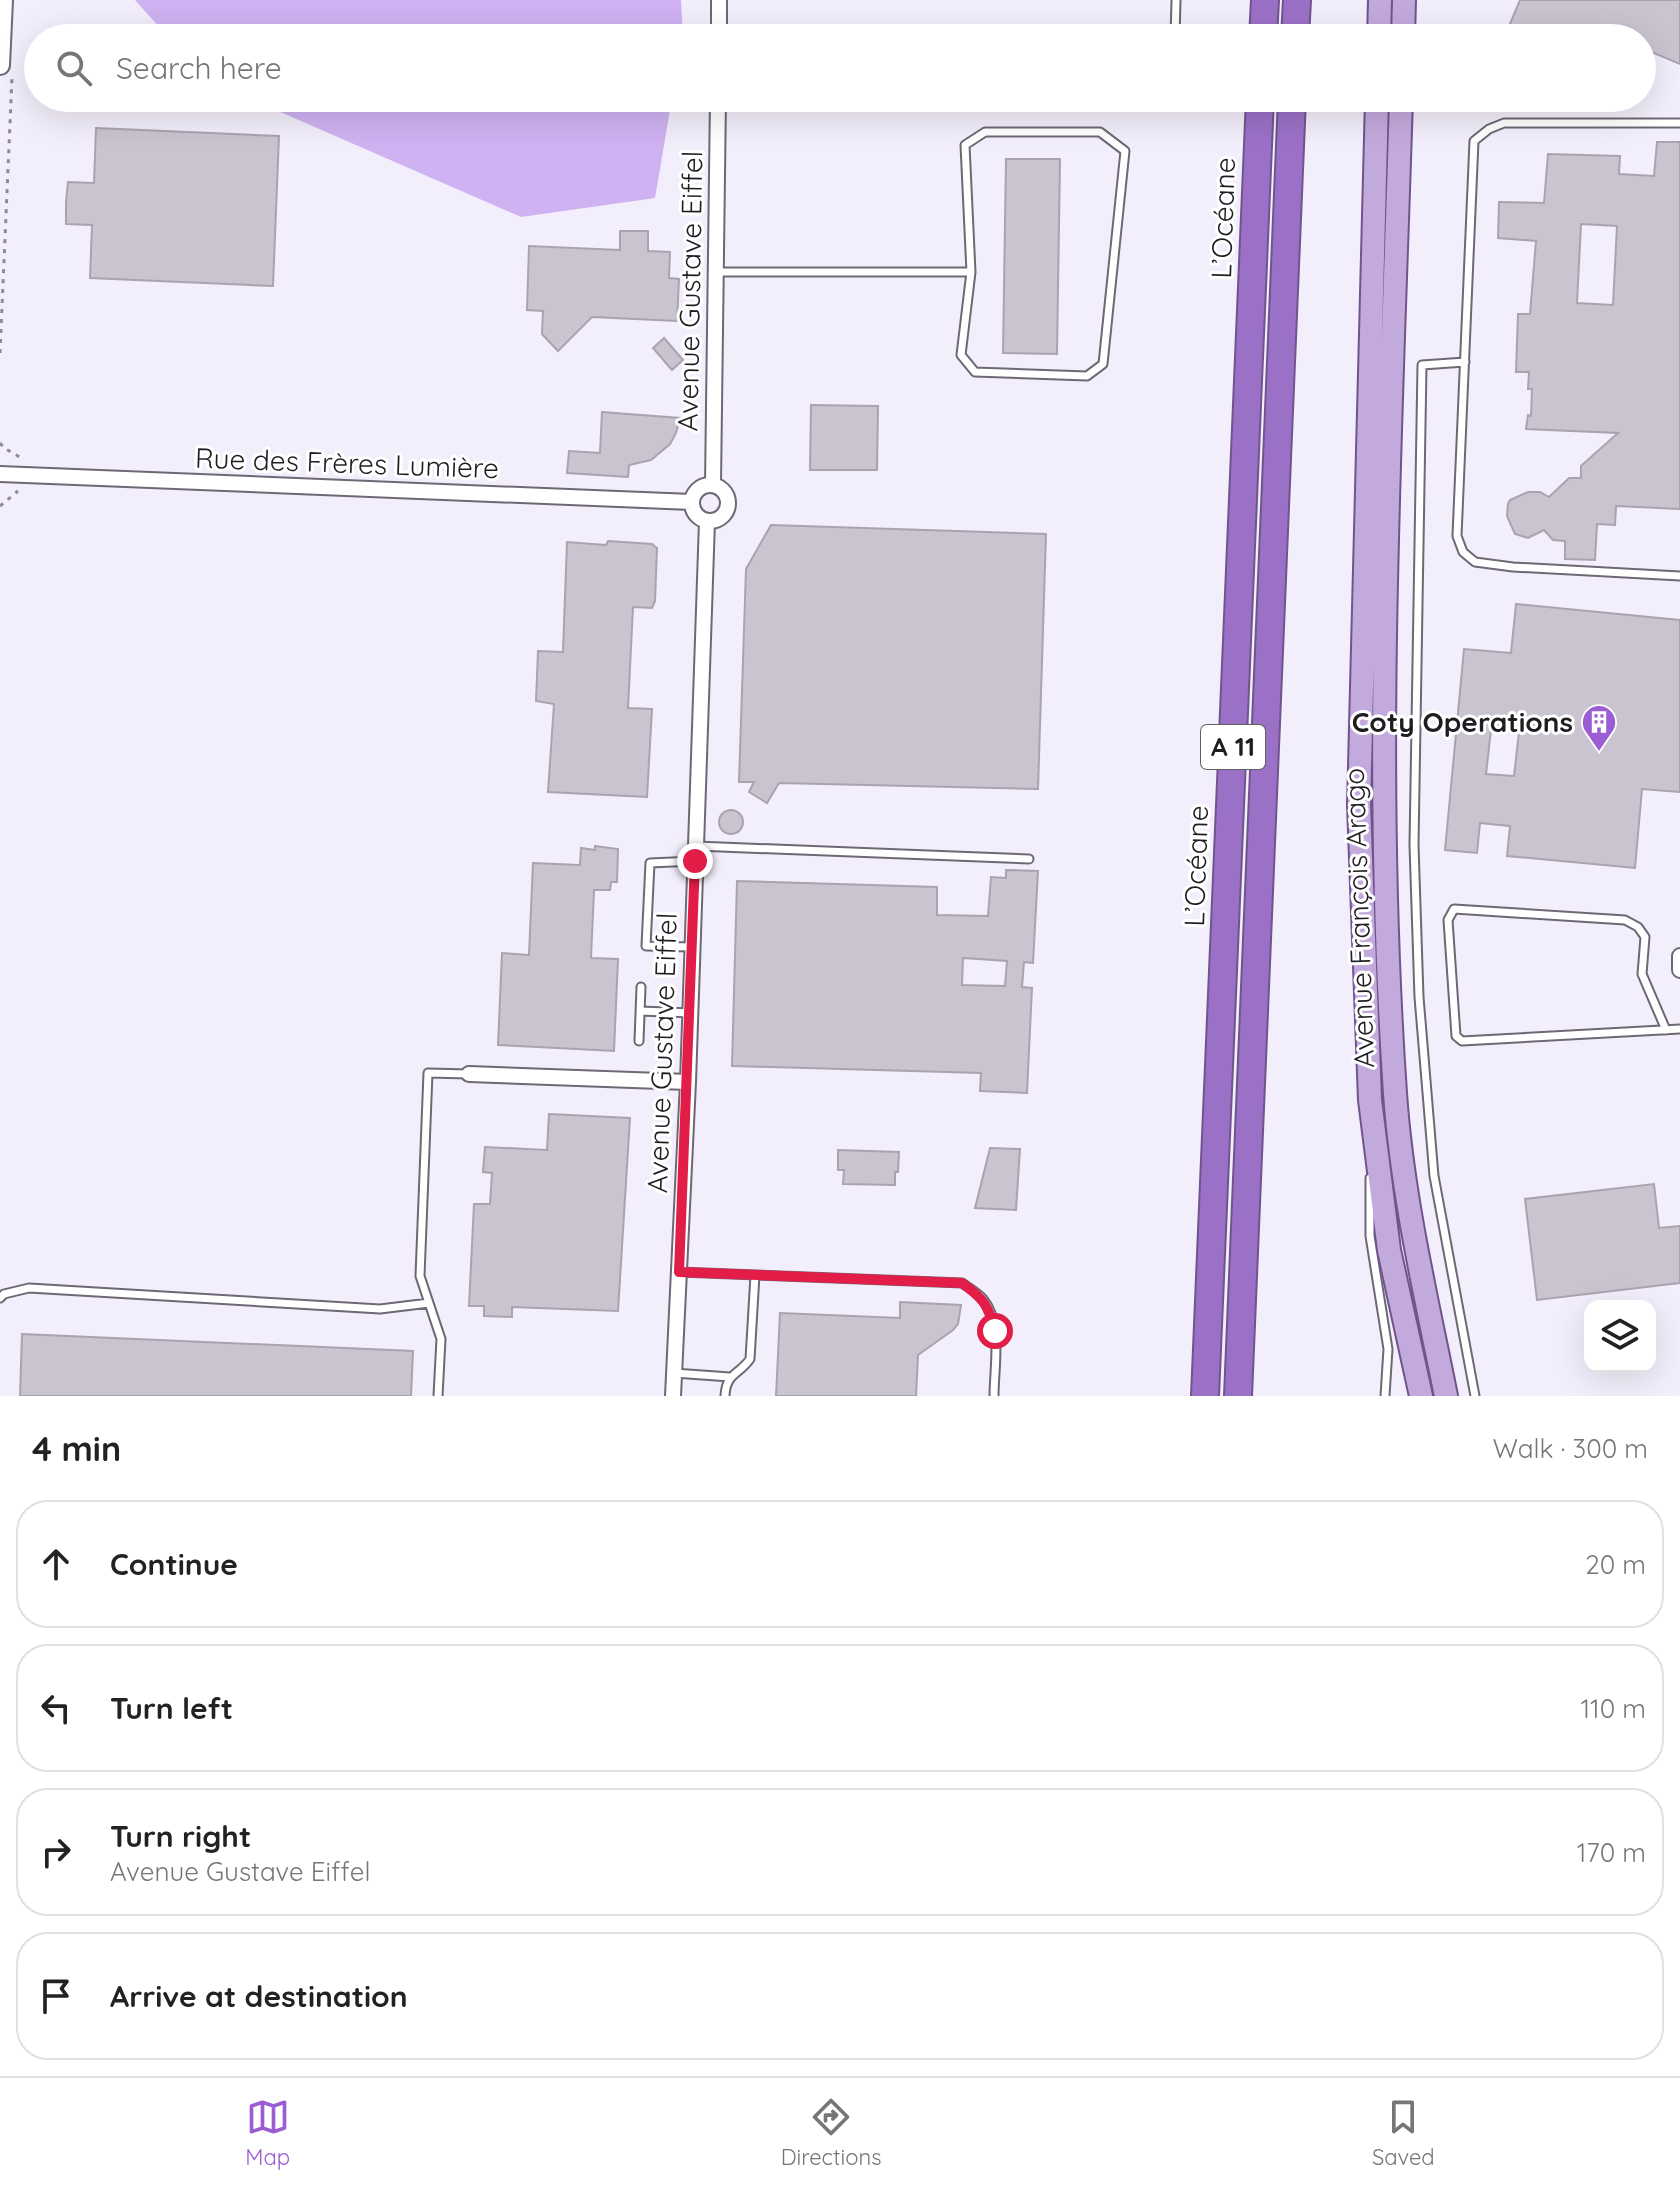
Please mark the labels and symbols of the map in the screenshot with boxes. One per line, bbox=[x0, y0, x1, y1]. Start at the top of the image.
street label: Avenue Gustave Eiffel bbox=[670, 150, 709, 432]
street label: L’Océane bbox=[1203, 157, 1242, 279]
street label: Rue des Frères Lumière bbox=[195, 440, 500, 485]
building icon: Coty Operations bbox=[1580, 703, 1618, 753]
place label: Coty Operations bbox=[1352, 704, 1573, 739]
road number: A 11 bbox=[1201, 725, 1265, 769]
street label: Avenue François Arago bbox=[1336, 767, 1381, 1069]
street label: L’Océane bbox=[1176, 805, 1215, 927]
route end bbox=[677, 843, 713, 879]
street label: Avenue Gustave Eiffel bbox=[639, 912, 684, 1194]
route start bbox=[977, 1313, 1013, 1349]

